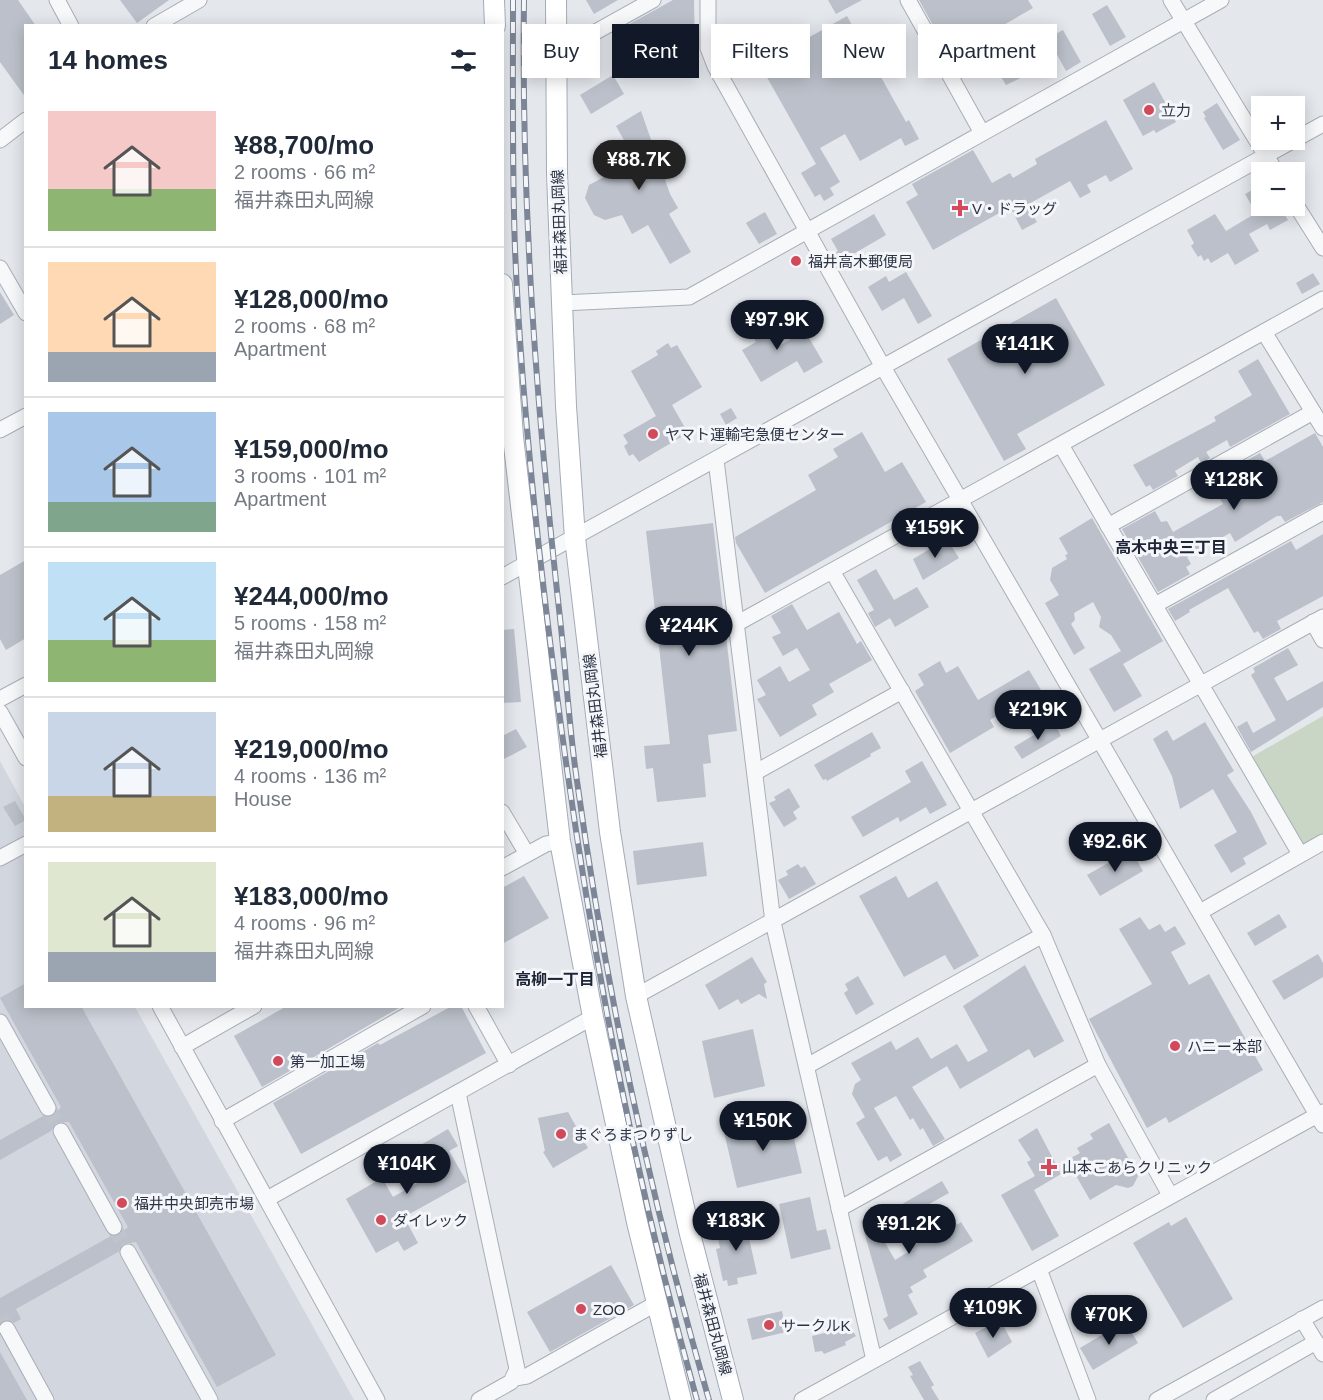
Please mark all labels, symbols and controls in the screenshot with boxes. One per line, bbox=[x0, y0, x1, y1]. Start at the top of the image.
chip: Buy bbox=[522, 24, 600, 78]
chip: Rent bbox=[612, 24, 699, 78]
chip: Filters bbox=[711, 24, 810, 78]
chip: New bbox=[822, 24, 906, 78]
chip: Apartment bbox=[918, 24, 1057, 78]
icon: filters bbox=[447, 44, 480, 77]
text: 14 homes bbox=[48, 45, 168, 75]
map controls bbox=[1251, 96, 1305, 216]
button: + bbox=[1251, 96, 1305, 150]
place label: 立力 bbox=[1161, 102, 1191, 119]
marker: 立力 bbox=[1142, 103, 1156, 117]
text: ¥88,700/mo bbox=[234, 130, 374, 160]
icon: home bbox=[96, 135, 168, 207]
pin: ¥88.7K bbox=[590, 140, 688, 191]
text: ¥88.7K bbox=[607, 148, 671, 170]
text: 2 rooms · 66 m² bbox=[234, 161, 375, 183]
button: − bbox=[1251, 162, 1305, 216]
street label: 福井森田丸岡線 bbox=[549, 169, 569, 275]
text: 福井森田丸岡線 bbox=[234, 189, 374, 211]
place label: V・ドラッグ bbox=[972, 200, 1057, 217]
marker: V・ドラッグ bbox=[953, 201, 967, 215]
place label: 福井高木郵便局 bbox=[808, 253, 913, 270]
marker: 福井高木郵便局 bbox=[789, 254, 803, 268]
text: ¥128,000/mo bbox=[234, 284, 389, 314]
icon: home bbox=[96, 286, 168, 358]
pin: ¥97.9K bbox=[728, 300, 826, 351]
text: ¥97.9K bbox=[745, 308, 809, 330]
text: 2 rooms · 68 m² bbox=[234, 315, 375, 337]
pin: ¥141K bbox=[983, 324, 1067, 375]
text: ¥141K bbox=[996, 332, 1054, 354]
text: Apartment bbox=[234, 338, 326, 360]
place label: ヤマト運輸宅急便センター bbox=[665, 426, 845, 443]
marker: ヤマト運輸宅急便センター bbox=[646, 427, 660, 441]
text: ¥159,000/mo bbox=[234, 434, 389, 464]
icon: home bbox=[96, 436, 168, 508]
pin: ¥128K bbox=[1192, 460, 1276, 511]
text: 3 rooms · 101 m² bbox=[234, 465, 386, 487]
text: ¥128K bbox=[1205, 468, 1263, 490]
text: Apartment bbox=[234, 488, 326, 510]
pin: ¥159K bbox=[893, 508, 977, 559]
text: ¥159K bbox=[906, 516, 964, 538]
district label: 高木中央三丁目 bbox=[1115, 539, 1227, 556]
text: ¥244,000/mo bbox=[234, 581, 389, 611]
icon: home bbox=[96, 586, 168, 658]
pin: ¥244K bbox=[647, 606, 731, 657]
text: 5 rooms · 158 m² bbox=[234, 612, 386, 634]
text: ¥244K bbox=[660, 614, 718, 636]
text: 福井森田丸岡線 bbox=[234, 640, 374, 662]
street label: 福井森田丸岡線 bbox=[580, 653, 610, 759]
pin: ¥219K bbox=[996, 690, 1080, 741]
text: ¥219K bbox=[1009, 698, 1067, 720]
text: ¥219,000/mo bbox=[234, 734, 389, 764]
icon: home bbox=[96, 736, 168, 808]
text: 4 rooms · 136 m² bbox=[234, 765, 386, 787]
text: House bbox=[234, 788, 292, 810]
pin: ¥92.6K bbox=[1066, 822, 1164, 873]
text: ¥92.6K bbox=[1083, 830, 1147, 852]
text: ¥183,000/mo bbox=[234, 881, 389, 911]
icon: home bbox=[96, 886, 168, 958]
text: 4 rooms · 96 m² bbox=[234, 912, 375, 934]
text: 福井森田丸岡線 bbox=[234, 940, 374, 962]
district label: 高柳一丁目 bbox=[515, 971, 595, 988]
place label: ハニー本部 bbox=[1187, 1038, 1262, 1055]
marker: ハニー本部 bbox=[1168, 1039, 1182, 1053]
place label: 第一加工場 bbox=[290, 1053, 365, 1070]
marker: 第一加工場 bbox=[271, 1054, 285, 1068]
pin: ¥150K bbox=[721, 1101, 805, 1152]
text: ¥150K bbox=[734, 1109, 792, 1131]
place label: まぐろまつりずし bbox=[573, 1126, 693, 1143]
marker: まぐろまつりずし bbox=[554, 1127, 568, 1141]
pin: ¥104K bbox=[365, 1144, 449, 1195]
text: ¥104K bbox=[378, 1152, 436, 1174]
marker: 山本こあらクリニック bbox=[1040, 1158, 1058, 1176]
place label: 山本こあらクリニック bbox=[1062, 1159, 1212, 1176]
place label: 福井中央卸売市場 bbox=[134, 1195, 254, 1212]
marker: 福井中央卸売市場 bbox=[115, 1196, 129, 1210]
pin: ¥183K bbox=[694, 1201, 778, 1252]
pin: ¥91.2K bbox=[860, 1204, 958, 1255]
text: ¥183K bbox=[707, 1209, 765, 1231]
place label: ダイレック bbox=[393, 1212, 468, 1229]
text: ¥91.2K bbox=[877, 1212, 941, 1234]
marker: ダイレック bbox=[374, 1213, 388, 1227]
street label: 福井森田丸岡線 bbox=[691, 1271, 735, 1377]
pin: ¥109K bbox=[951, 1288, 1035, 1339]
pin: ¥70K bbox=[1073, 1295, 1145, 1346]
text: ¥109K bbox=[964, 1296, 1022, 1318]
place label: ZOO bbox=[593, 1301, 626, 1318]
marker: ZOO bbox=[574, 1302, 588, 1316]
text: ¥70K bbox=[1085, 1303, 1133, 1325]
place label: サークルK bbox=[781, 1317, 851, 1334]
marker: サークルK bbox=[762, 1318, 776, 1332]

